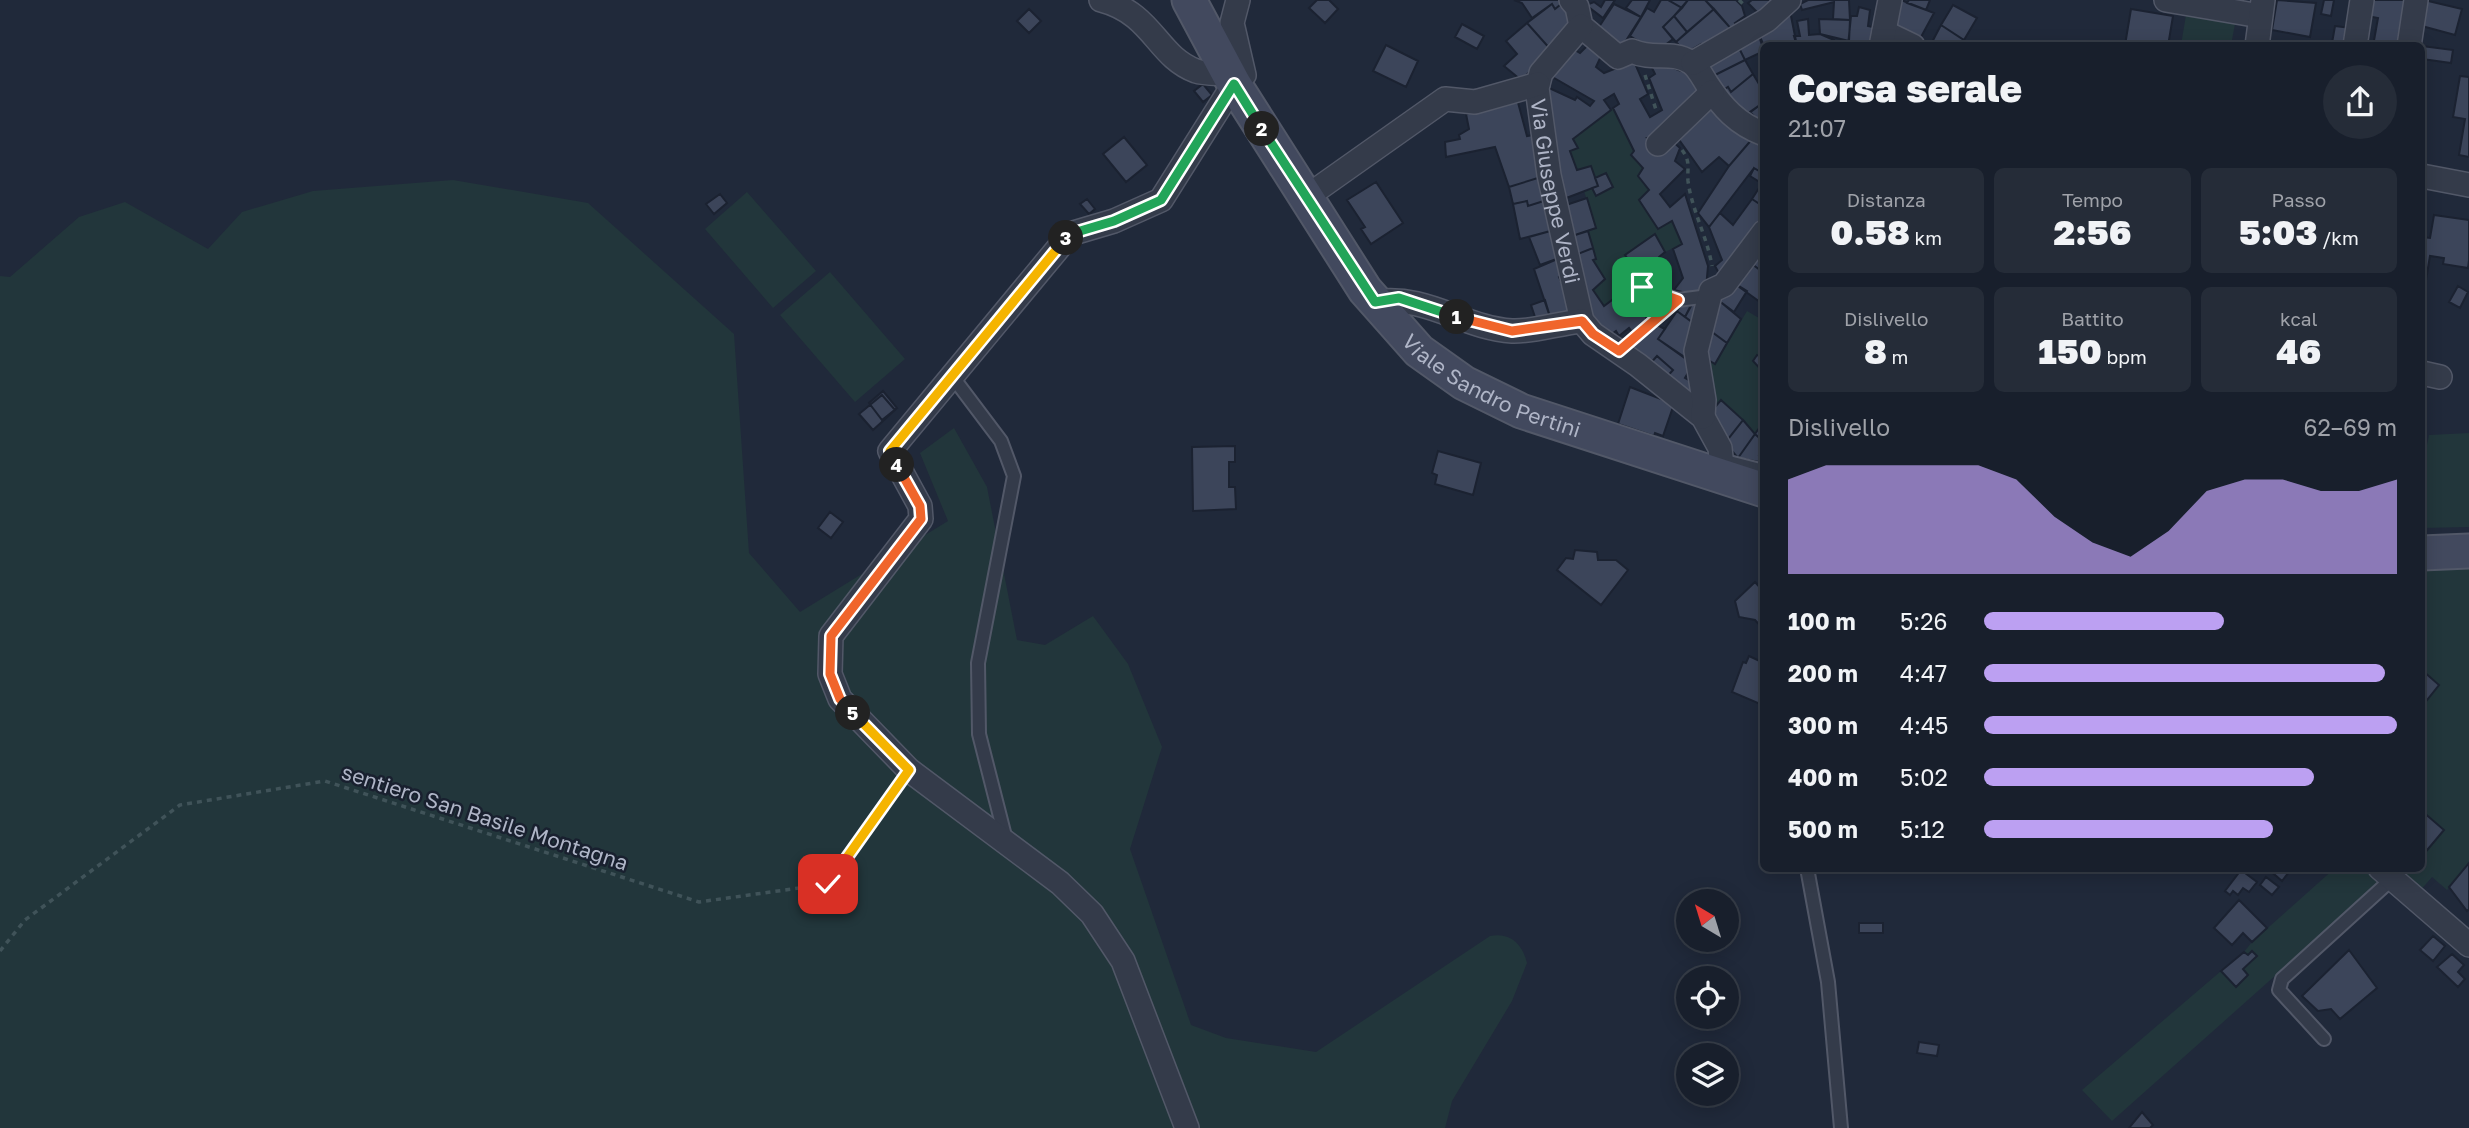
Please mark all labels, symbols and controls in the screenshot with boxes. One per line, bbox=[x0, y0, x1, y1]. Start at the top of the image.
text: Corsa serale bbox=[1788, 65, 2022, 110]
button: share bbox=[2323, 65, 2397, 139]
street label: Via Giuseppe Verdi bbox=[1526, 97, 1586, 286]
pin: 2 bbox=[1244, 111, 1280, 146]
text: 21:07 bbox=[1788, 114, 1846, 142]
text: 2 bbox=[1256, 117, 1267, 140]
text: Distanza bbox=[1847, 188, 1926, 211]
text: Tempo bbox=[2062, 188, 2123, 211]
text: Passo bbox=[2272, 188, 2326, 211]
text: 0.58 bbox=[1830, 211, 1910, 253]
text: 2:56 bbox=[2053, 211, 2132, 253]
text: 5:03 bbox=[2239, 211, 2317, 253]
pin: 3 bbox=[1048, 220, 1084, 256]
text: 3 bbox=[1060, 226, 1071, 249]
text: km bbox=[1910, 226, 1942, 249]
text: /km bbox=[2317, 226, 2359, 249]
pin bbox=[1612, 257, 1672, 317]
icon: arrive bbox=[1623, 268, 1661, 306]
pin: 1 bbox=[1440, 300, 1474, 334]
text: 1 bbox=[1452, 305, 1461, 328]
text: Dislivello bbox=[1844, 307, 1928, 330]
text: Battito bbox=[2061, 307, 2124, 330]
text: kcal bbox=[2280, 307, 2318, 330]
street label: Viale Sandro Pertini bbox=[1397, 328, 1584, 443]
text: 8 bbox=[1864, 330, 1887, 372]
text: 150 bbox=[2038, 330, 2102, 372]
text: 46 bbox=[2276, 330, 2321, 372]
text: m bbox=[1887, 345, 1908, 368]
text: bpm bbox=[2102, 345, 2147, 368]
text: Dislivello bbox=[1788, 413, 1890, 441]
text: 62–69 m bbox=[2304, 413, 2397, 441]
pin: 4 bbox=[880, 448, 914, 482]
text: 4 bbox=[891, 453, 902, 476]
text: 100 m bbox=[1788, 607, 1856, 635]
text: 5:26 bbox=[1900, 607, 1948, 635]
text: 200 m bbox=[1788, 659, 1858, 687]
text: 4:47 bbox=[1900, 659, 1947, 687]
pin: 5 bbox=[836, 696, 870, 730]
text: 5 bbox=[847, 701, 858, 724]
text: 300 m bbox=[1788, 711, 1858, 739]
text: 4:45 bbox=[1900, 711, 1948, 739]
street label: sentiero San Basile Montagna bbox=[339, 758, 631, 876]
text: 400 m bbox=[1788, 763, 1858, 791]
text: 5:02 bbox=[1900, 763, 1948, 791]
text: 500 m bbox=[1788, 815, 1858, 843]
text: 5:12 bbox=[1900, 815, 1945, 843]
pin bbox=[798, 854, 858, 914]
icon: check bbox=[809, 865, 847, 903]
north arrow bbox=[1676, 889, 1740, 952]
map controls bbox=[1676, 889, 1739, 1106]
button: locate bbox=[1676, 966, 1739, 1029]
button: layers bbox=[1676, 1043, 1739, 1106]

